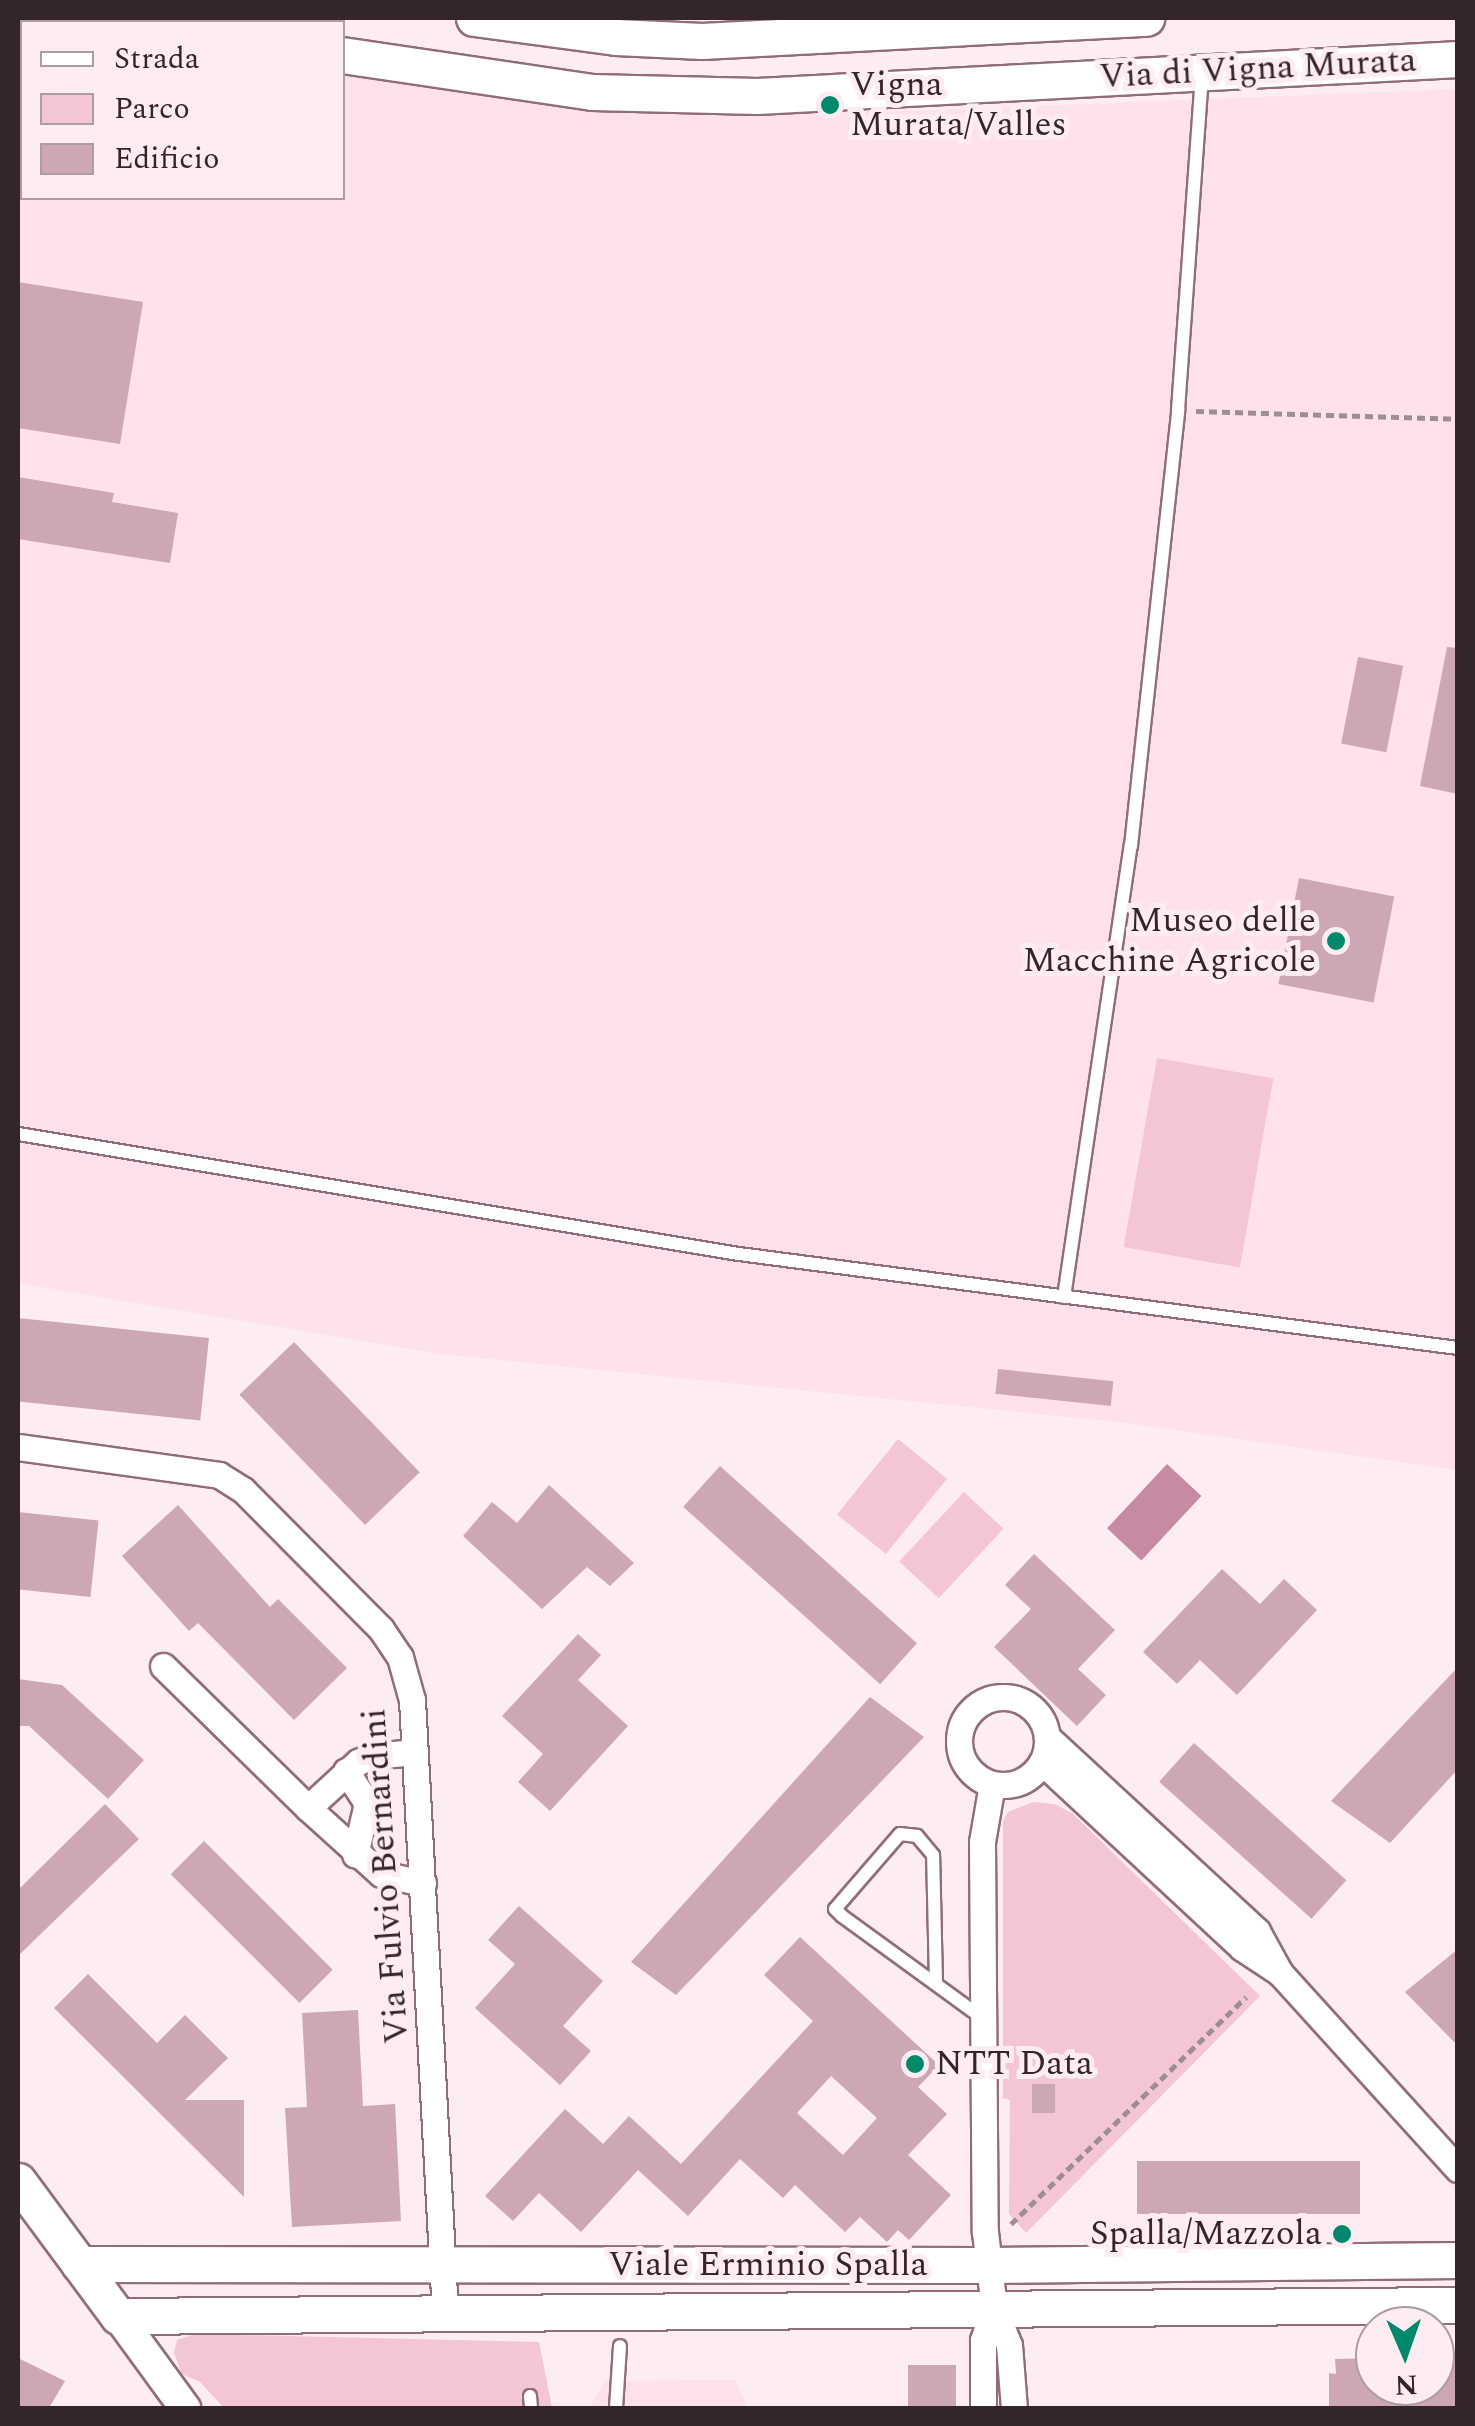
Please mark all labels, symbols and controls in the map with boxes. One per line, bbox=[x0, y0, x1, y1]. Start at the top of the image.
legend bbox=[20, 20, 345, 200]
text: Strada bbox=[114, 36, 199, 82]
street label: Via di Vigna Murata bbox=[1098, 40, 1418, 98]
place label: Vigna Murata/Valles bbox=[850, 64, 1067, 146]
text: Parco bbox=[114, 86, 190, 132]
marker: Vigna Murata/Valles bbox=[819, 94, 841, 116]
text: Edificio bbox=[114, 136, 219, 182]
place label: Museo delle Macchine Agricole bbox=[1023, 900, 1316, 982]
marker: Museo delle Macchine Agricole bbox=[1325, 930, 1347, 952]
street label: Via Fulvio Bernardini bbox=[353, 1707, 419, 2045]
place label: NTT Data bbox=[935, 2043, 1093, 2085]
marker: NTT Data bbox=[904, 2053, 926, 2075]
place label: Spalla/Mazzola bbox=[1090, 2213, 1322, 2255]
marker: Spalla/Mazzola bbox=[1331, 2223, 1353, 2245]
street label: Viale Erminio Spalla bbox=[608, 2244, 928, 2286]
north arrow bbox=[1355, 2306, 1455, 2406]
text: N bbox=[1394, 2363, 1418, 2406]

